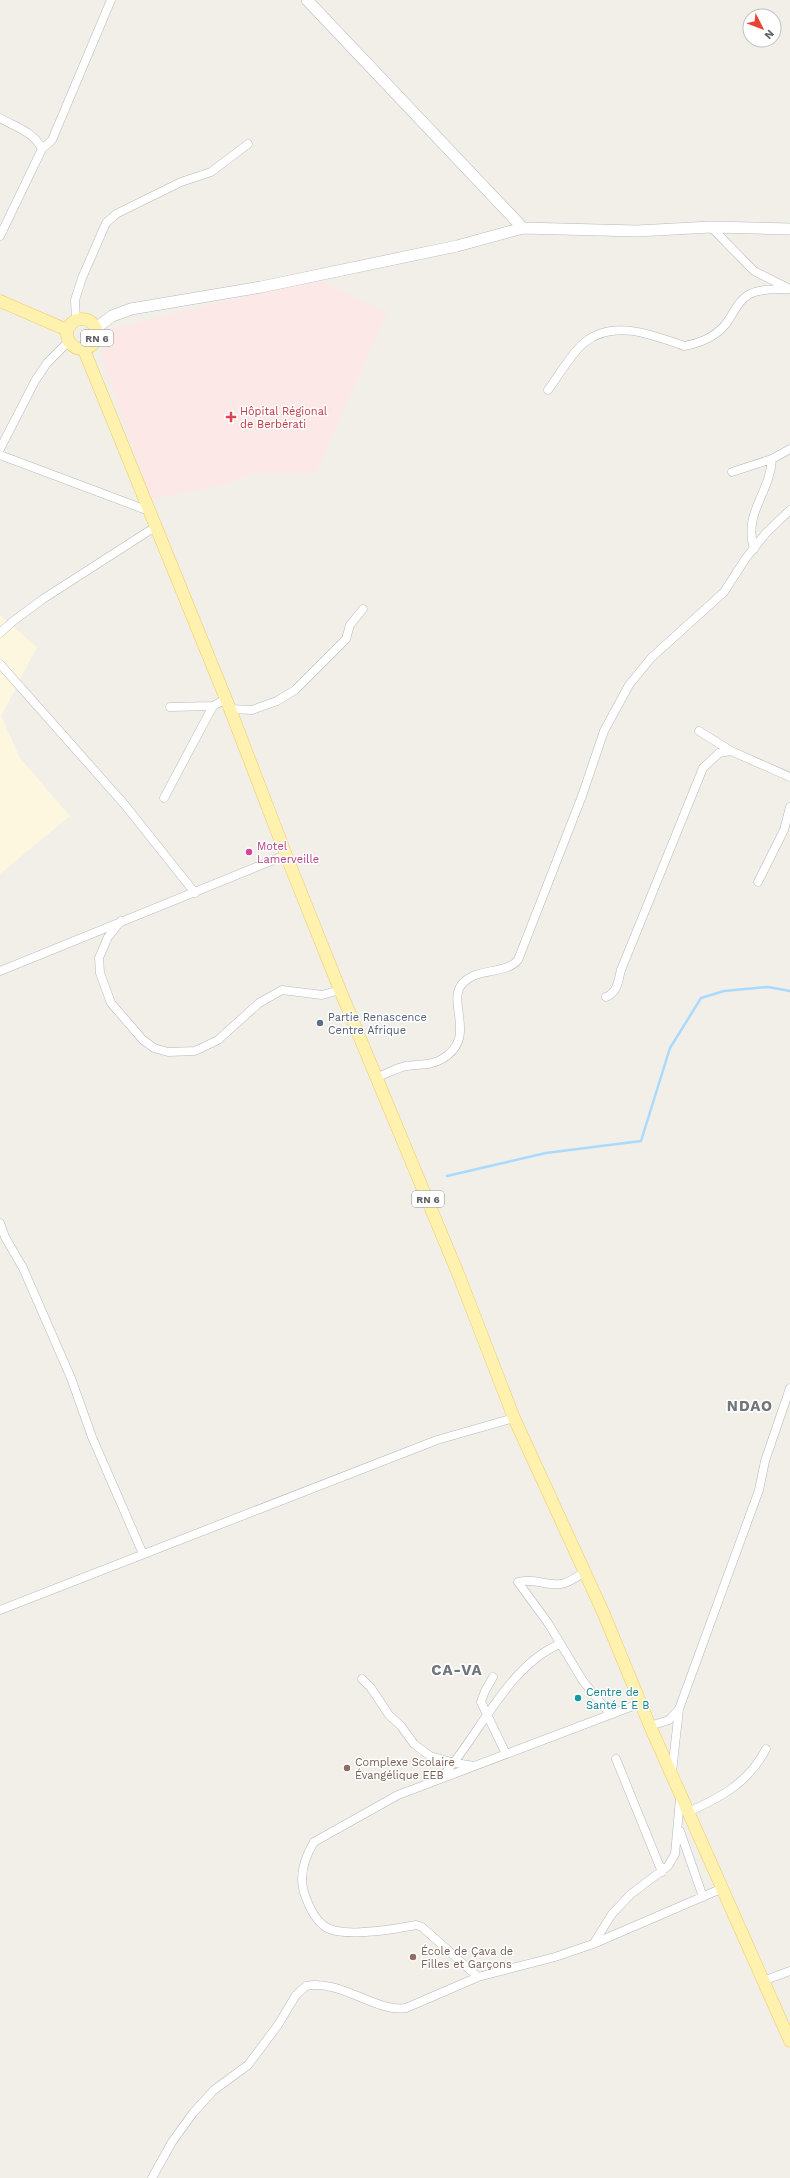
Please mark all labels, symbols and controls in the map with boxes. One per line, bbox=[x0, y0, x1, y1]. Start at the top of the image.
north arrow bbox=[742, 8, 782, 48]
text: N bbox=[762, 27, 777, 42]
road number: RN 6 bbox=[81, 330, 113, 346]
place label: Hôpital Régional de Berbérati bbox=[240, 405, 328, 431]
marker: Hôpital Régional de Berbérati bbox=[225, 411, 237, 423]
place label: Motel Lamerveille bbox=[257, 840, 319, 866]
marker: Motel Lamerveille bbox=[244, 847, 254, 857]
place label: Partie Renascence Centre Afrique bbox=[328, 1011, 427, 1037]
marker: Partie Renascence Centre Afrique bbox=[315, 1018, 325, 1028]
road number: RN 6 bbox=[412, 1191, 444, 1207]
district label: NDAO bbox=[727, 1397, 773, 1415]
district label: CA-VA bbox=[431, 1661, 483, 1679]
place label: Centre de Santé E E B bbox=[586, 1686, 649, 1712]
marker: Centre de Santé E E B bbox=[573, 1693, 583, 1703]
place label: Complexe Scolaire Évangélique EEB bbox=[355, 1756, 455, 1782]
marker: Complexe Scolaire Évangélique EEB bbox=[342, 1763, 352, 1773]
place label: École de Çava de Filles et Garçons bbox=[421, 1944, 513, 1971]
marker: École de Çava de Filles et Garçons bbox=[408, 1952, 418, 1962]

